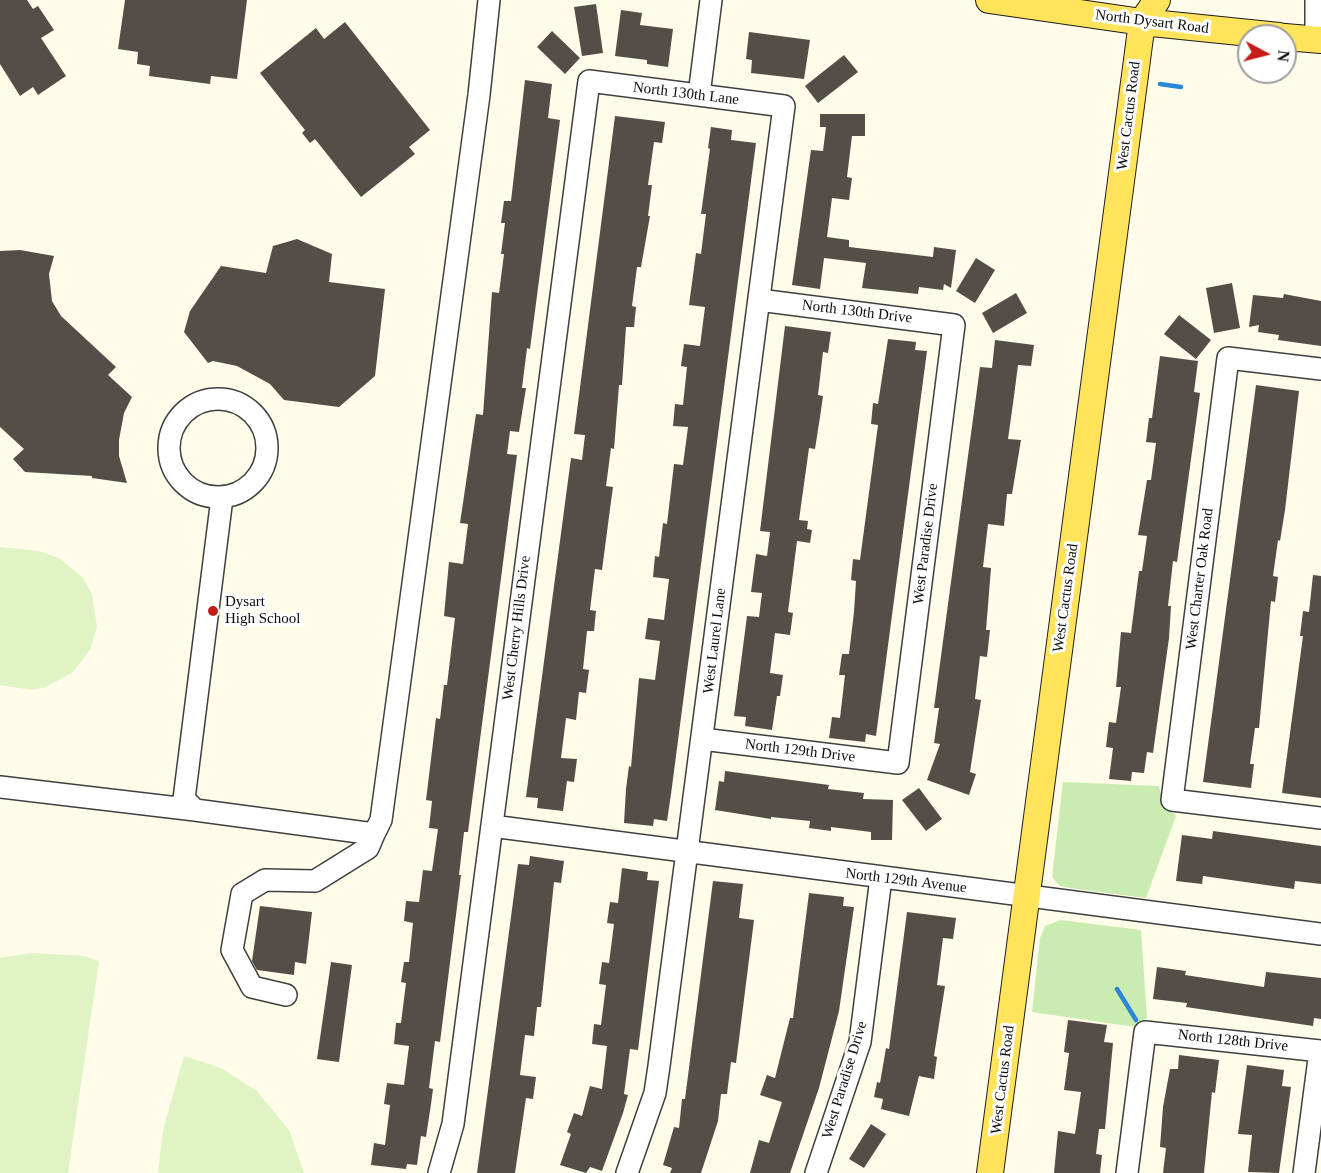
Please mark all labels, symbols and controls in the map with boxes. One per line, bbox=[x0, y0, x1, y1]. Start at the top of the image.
street label: North Dysart Road bbox=[1094, 6, 1210, 38]
north arrow bbox=[1237, 24, 1297, 84]
text: N bbox=[1274, 49, 1293, 63]
street label: West Cactus Road bbox=[1113, 61, 1145, 171]
street label: North 130th Lane bbox=[632, 79, 740, 109]
street label: North 130th Drive bbox=[801, 296, 913, 328]
street label: West Paradise Drive bbox=[910, 482, 942, 606]
street label: West Charter Oak Road bbox=[1182, 507, 1218, 651]
street label: West Cactus Road bbox=[1049, 542, 1083, 654]
street label: West Cherry Hills Drive bbox=[499, 555, 535, 701]
street label: West Laurel Lane bbox=[700, 587, 730, 695]
place label: Dysart High School bbox=[225, 593, 300, 628]
marker: Dysart High School bbox=[206, 604, 220, 618]
street label: North 129th Drive bbox=[744, 735, 856, 767]
street label: North 129th Avenue bbox=[844, 865, 968, 897]
street label: West Paradise Drive bbox=[819, 1019, 871, 1141]
street label: West Cactus Road bbox=[987, 1025, 1019, 1135]
street label: North 128th Drive bbox=[1177, 1026, 1289, 1056]

